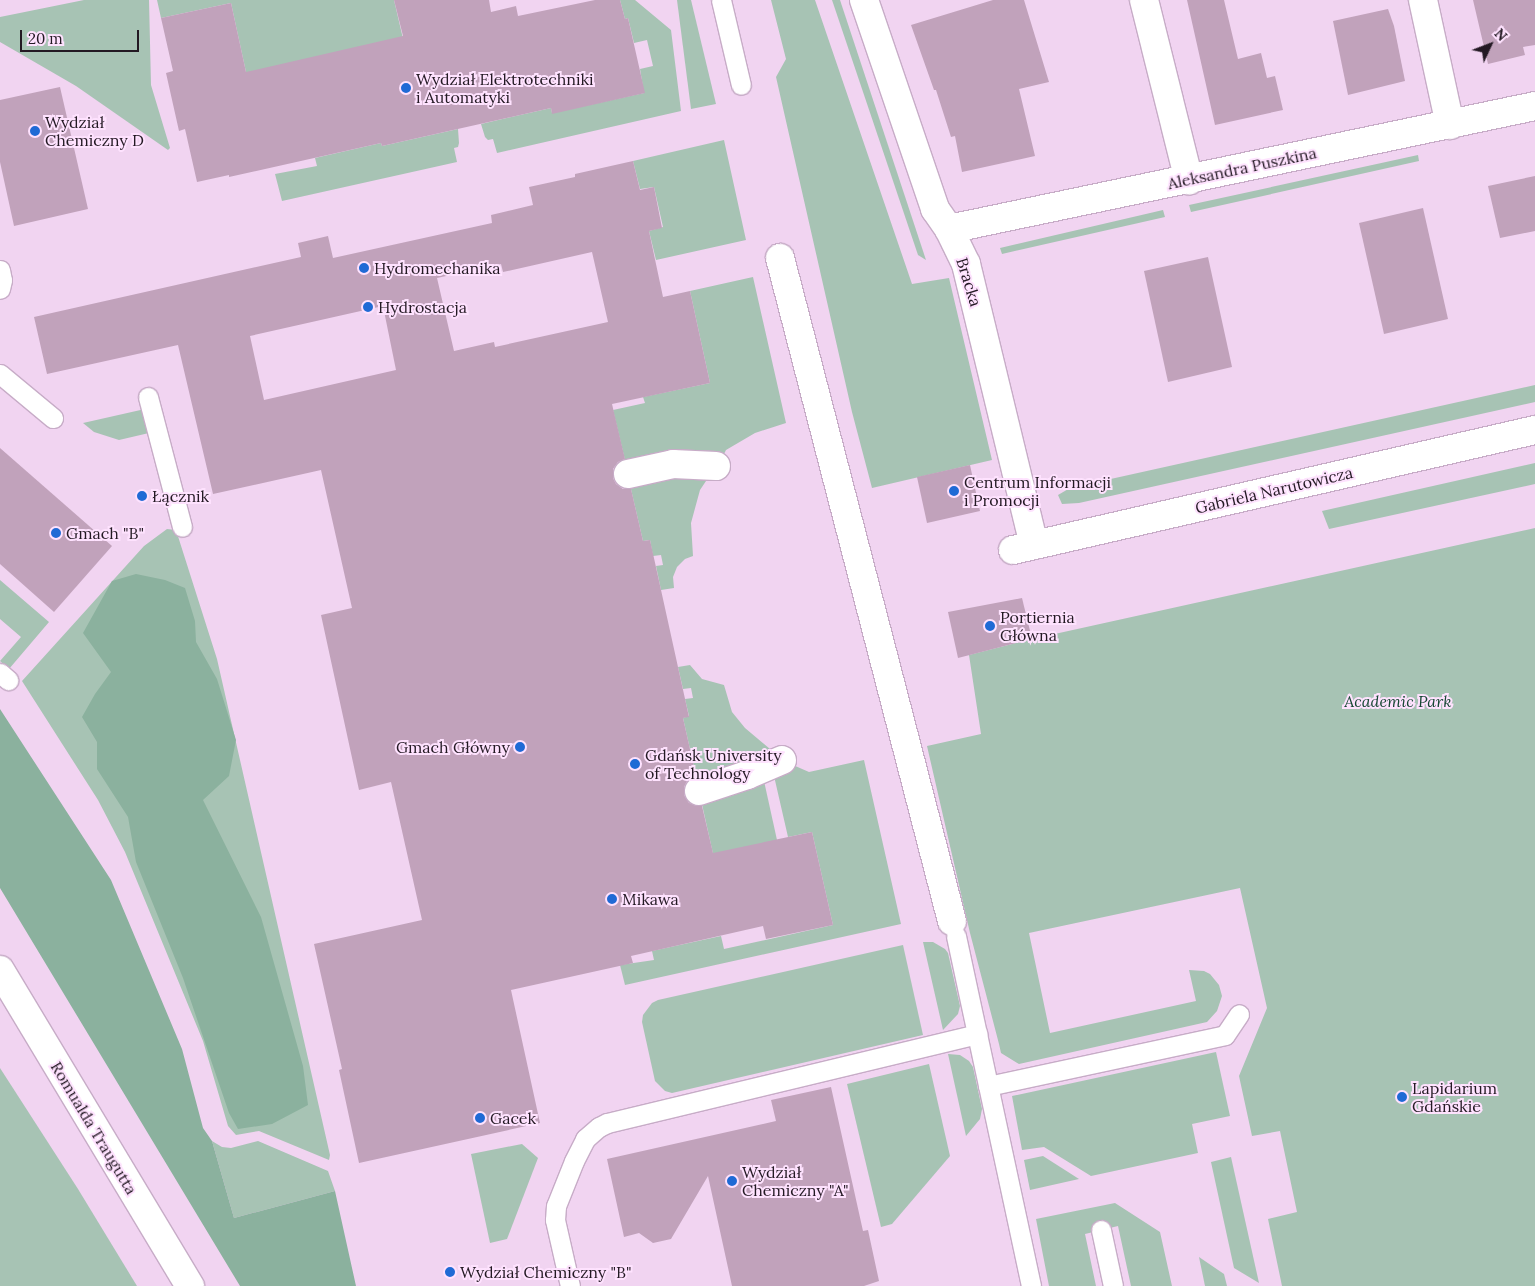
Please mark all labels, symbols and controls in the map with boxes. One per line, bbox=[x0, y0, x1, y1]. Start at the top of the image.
scale bar bbox=[22, 20, 141, 52]
north arrow bbox=[1465, 20, 1515, 70]
text: N bbox=[1491, 25, 1511, 45]
text: 20 m bbox=[28, 29, 63, 48]
place label: Wydział Elektrotechniki i Automatyki bbox=[416, 69, 594, 107]
marker: Wydział Elektrotechniki i Automatyki bbox=[400, 82, 412, 94]
place label: Wydział Chemiczny D bbox=[45, 112, 144, 150]
marker: Wydział Chemiczny D bbox=[29, 125, 41, 137]
street label: Aleksandra Puszkina bbox=[1166, 143, 1318, 193]
street label: Bracka bbox=[952, 255, 986, 309]
place label: Hydromechanika bbox=[374, 258, 501, 278]
marker: Hydromechanika bbox=[358, 262, 370, 274]
place label: Hydrostacja bbox=[378, 297, 467, 317]
marker: Hydrostacja bbox=[362, 301, 374, 313]
street label: Gabriela Narutowicza bbox=[1193, 463, 1355, 517]
place label: Centrum Informacji i Promocji bbox=[964, 472, 1111, 510]
marker: Centrum Informacji i Promocji bbox=[948, 485, 960, 497]
place label: Łącznik bbox=[152, 486, 209, 506]
marker: Łącznik bbox=[136, 490, 148, 502]
place label: Gmach "B" bbox=[66, 523, 144, 543]
marker: Gmach "B" bbox=[50, 527, 62, 539]
place label: Portiernia Główna bbox=[1000, 607, 1075, 645]
marker: Portiernia Główna bbox=[984, 620, 996, 632]
park label: Academic Park bbox=[1344, 691, 1452, 711]
place label: Gmach Główny bbox=[396, 737, 510, 757]
marker: Gmach Główny bbox=[514, 741, 526, 753]
place label: Gdańsk University of Technology bbox=[645, 745, 782, 783]
marker: Gdańsk University of Technology bbox=[629, 758, 641, 770]
place label: Mikawa bbox=[622, 889, 679, 909]
marker: Mikawa bbox=[606, 893, 618, 905]
street label: Romualda Traugutta bbox=[47, 1058, 141, 1198]
place label: Lapidarium Gdańskie bbox=[1412, 1078, 1497, 1116]
marker: Lapidarium Gdańskie bbox=[1396, 1091, 1408, 1103]
place label: Gacek bbox=[490, 1108, 536, 1128]
marker: Gacek bbox=[474, 1112, 486, 1124]
place label: Wydział Chemiczny "A" bbox=[742, 1162, 849, 1200]
marker: Wydział Chemiczny "A" bbox=[726, 1175, 738, 1187]
place label: Wydział Chemiczny "B" bbox=[460, 1262, 632, 1282]
marker: Wydział Chemiczny "B" bbox=[444, 1266, 456, 1278]

